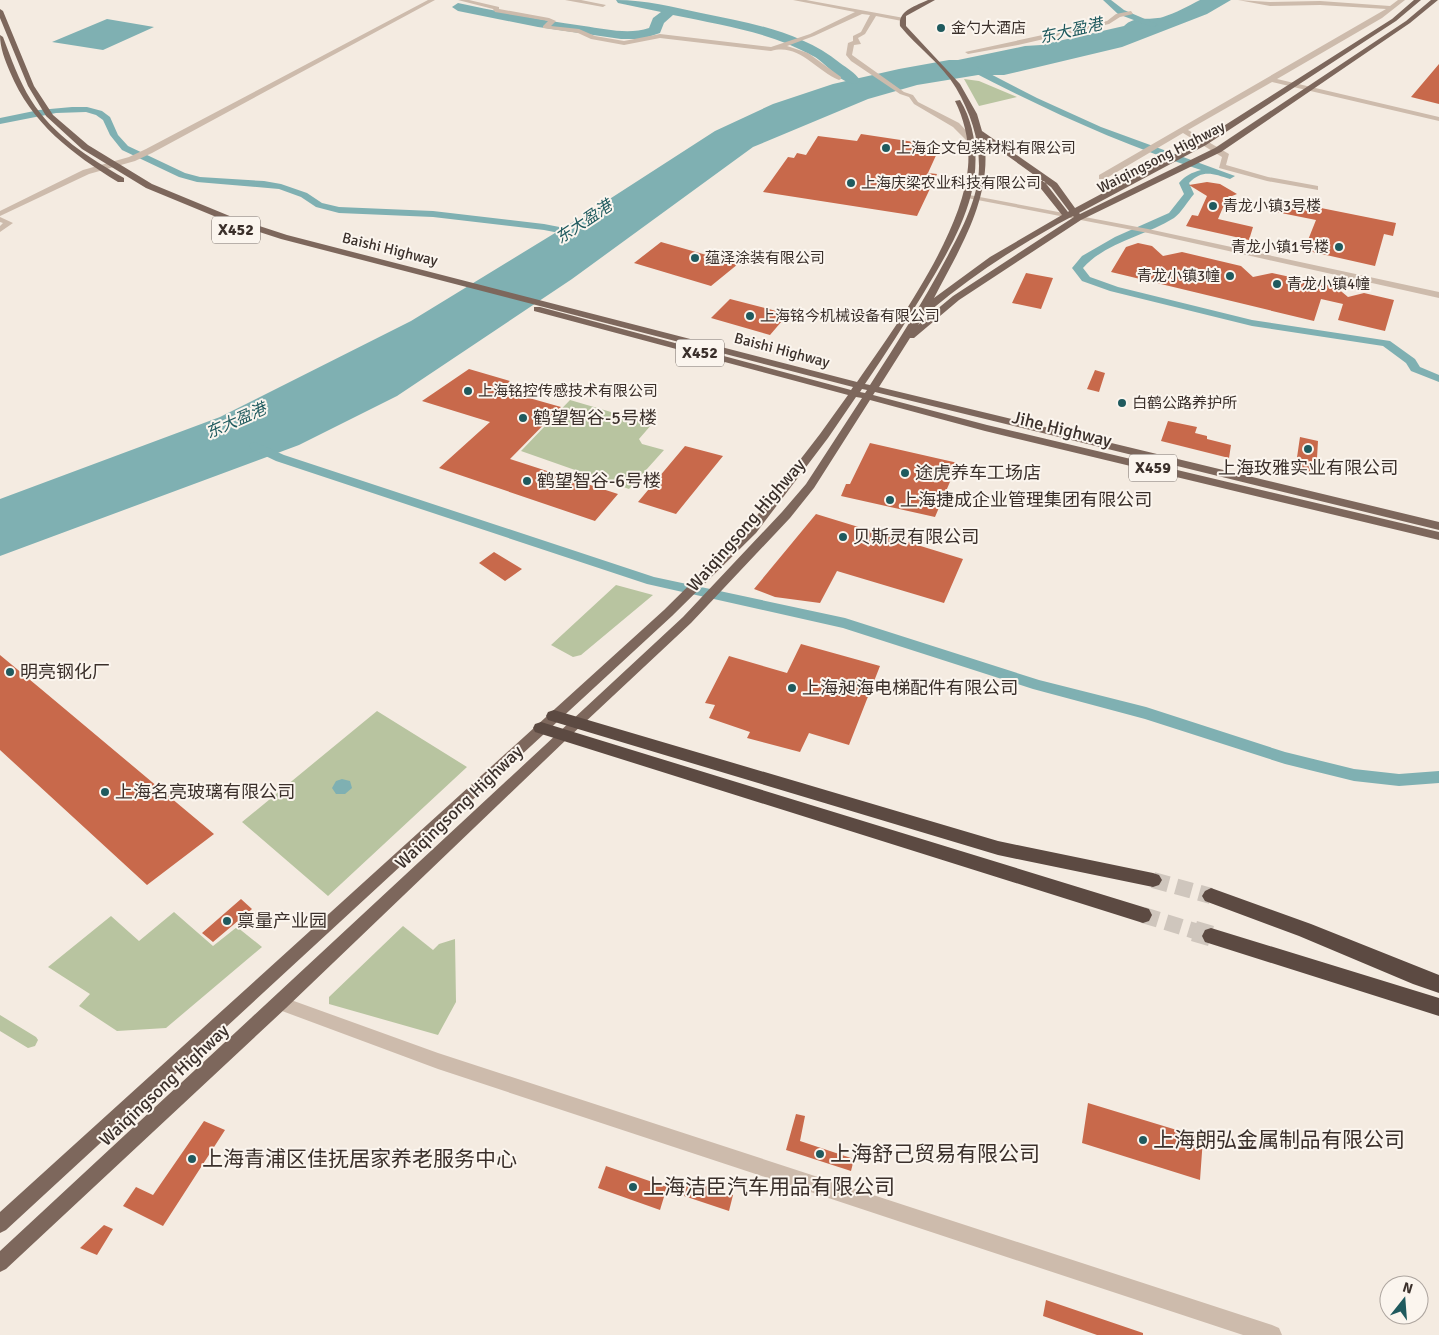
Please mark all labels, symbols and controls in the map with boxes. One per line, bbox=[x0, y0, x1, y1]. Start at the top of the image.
water label: 东大盈港 bbox=[1038, 14, 1106, 48]
place label: 金勺大酒店 bbox=[951, 19, 1026, 37]
marker: 金勺大酒店 bbox=[935, 22, 947, 34]
street label: Waiqingsong Highway bbox=[1094, 117, 1228, 197]
place label: 上海企文包装材料有限公司 bbox=[896, 139, 1076, 157]
marker: 上海企文包装材料有限公司 bbox=[880, 142, 892, 154]
place label: 上海庆梁农业科技有限公司 bbox=[861, 174, 1041, 192]
marker: 上海庆梁农业科技有限公司 bbox=[845, 177, 857, 189]
water label: 东大盈港 bbox=[552, 195, 618, 248]
place label: 青龙小镇3号楼 bbox=[1223, 197, 1321, 215]
marker: 青龙小镇3号楼 bbox=[1207, 200, 1219, 212]
road number: X452 bbox=[212, 216, 260, 244]
street label: Baishi Highway bbox=[340, 228, 440, 270]
place label: 青龙小镇1号楼 bbox=[1231, 238, 1329, 256]
marker: 青龙小镇1号楼 bbox=[1333, 241, 1345, 253]
place label: 蕴泽涂装有限公司 bbox=[705, 249, 825, 267]
marker: 蕴泽涂装有限公司 bbox=[689, 252, 701, 264]
place label: 青龙小镇3幢 bbox=[1137, 267, 1220, 285]
marker: 青龙小镇3幢 bbox=[1224, 270, 1236, 282]
place label: 青龙小镇4幢 bbox=[1287, 275, 1370, 293]
marker: 青龙小镇4幢 bbox=[1271, 278, 1283, 290]
place label: 上海铭今机械设备有限公司 bbox=[760, 307, 940, 325]
marker: 上海铭今机械设备有限公司 bbox=[744, 310, 756, 322]
street label: Baishi Highway bbox=[732, 329, 832, 371]
road number: X452 bbox=[676, 339, 724, 366]
place label: 上海铭控传感技术有限公司 bbox=[478, 382, 658, 400]
marker: 上海铭控传感技术有限公司 bbox=[462, 385, 474, 397]
place label: 白鹤公路养护所 bbox=[1132, 394, 1237, 412]
marker: 白鹤公路养护所 bbox=[1116, 397, 1128, 409]
water label: 东大盈港 bbox=[203, 398, 271, 443]
street label: Jihe Highway bbox=[1010, 406, 1115, 452]
place label: 鹤望智谷-5号楼 bbox=[533, 407, 657, 429]
marker: 鹤望智谷-5号楼 bbox=[517, 412, 529, 424]
marker: 上海玫雅实业有限公司 bbox=[1302, 443, 1314, 455]
street label: Waiqingsong Highway bbox=[682, 454, 810, 596]
road number: X459 bbox=[1129, 454, 1177, 482]
place label: 上海玫雅实业有限公司 bbox=[1218, 457, 1398, 479]
place label: 途虎养车工场店 bbox=[915, 462, 1041, 484]
marker: 途虎养车工场店 bbox=[899, 467, 911, 479]
place label: 鹤望智谷-6号楼 bbox=[537, 470, 661, 492]
marker: 鹤望智谷-6号楼 bbox=[521, 475, 533, 487]
place label: 上海捷成企业管理集团有限公司 bbox=[900, 489, 1152, 511]
marker: 上海捷成企业管理集团有限公司 bbox=[884, 494, 896, 506]
place label: 贝斯灵有限公司 bbox=[853, 526, 979, 548]
marker: 贝斯灵有限公司 bbox=[837, 531, 849, 543]
place label: 明亮钢化厂 bbox=[20, 661, 110, 683]
marker: 明亮钢化厂 bbox=[4, 666, 16, 678]
place label: 上海昶海电梯配件有限公司 bbox=[802, 677, 1018, 699]
marker: 上海昶海电梯配件有限公司 bbox=[786, 682, 798, 694]
street label: Waiqingsong Highway bbox=[391, 740, 528, 874]
place label: 上海名亮玻璃有限公司 bbox=[115, 781, 295, 803]
marker: 上海名亮玻璃有限公司 bbox=[99, 786, 111, 798]
place label: 禀量产业园 bbox=[237, 910, 327, 932]
marker: 禀量产业园 bbox=[221, 915, 233, 927]
street label: Waiqingsong Highway bbox=[95, 1019, 234, 1151]
place label: 上海朗弘金属制品有限公司 bbox=[1153, 1127, 1405, 1153]
marker: 上海朗弘金属制品有限公司 bbox=[1137, 1134, 1149, 1146]
place label: 上海舒己贸易有限公司 bbox=[830, 1141, 1040, 1167]
place label: 上海青浦区佳抚居家养老服务中心 bbox=[202, 1146, 517, 1172]
marker: 上海舒己贸易有限公司 bbox=[814, 1148, 826, 1160]
marker: 上海青浦区佳抚居家养老服务中心 bbox=[186, 1153, 198, 1165]
place label: 上海洁臣汽车用品有限公司 bbox=[643, 1174, 895, 1200]
marker: 上海洁臣汽车用品有限公司 bbox=[627, 1181, 639, 1193]
north arrow bbox=[1379, 1275, 1429, 1325]
text: N bbox=[1401, 1278, 1415, 1298]

